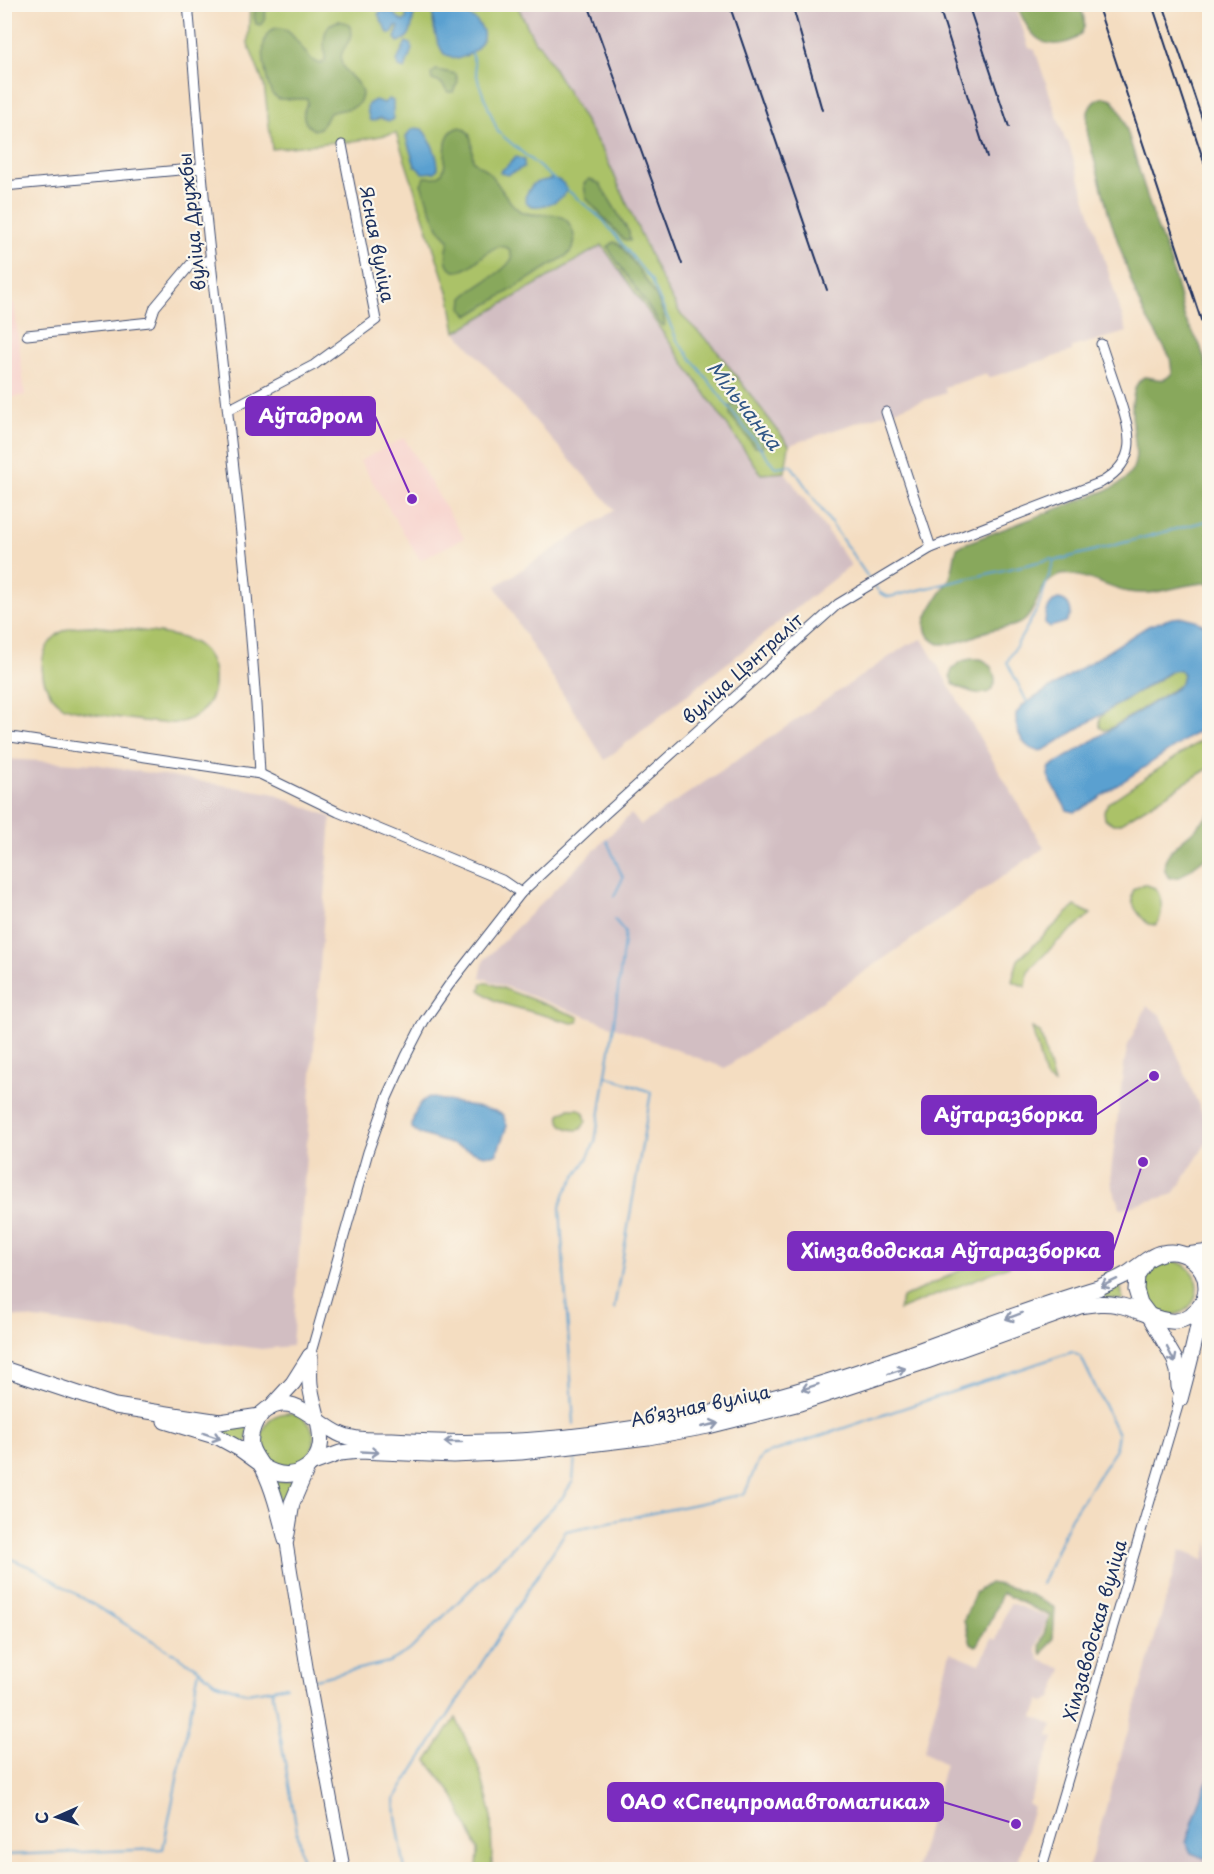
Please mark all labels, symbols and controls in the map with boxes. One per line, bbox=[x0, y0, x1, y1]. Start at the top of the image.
street label: вуліца Дружбы bbox=[170, 152, 212, 292]
street label: Ясная вуліца bbox=[353, 184, 403, 304]
water label: Мільчанка bbox=[700, 354, 790, 457]
callout: Аўтадром bbox=[246, 397, 375, 435]
text: Аўтадром bbox=[259, 400, 363, 430]
street label: вуліца Цэнтраліт bbox=[675, 606, 809, 730]
callout: Аўтаразборка bbox=[922, 1096, 1096, 1134]
text: Аўтаразборка bbox=[934, 1099, 1084, 1129]
callout: Хімзаводская Аўтаразборка bbox=[788, 1232, 1113, 1270]
text: Хімзаводская Аўтаразборка bbox=[801, 1235, 1102, 1265]
one-way arrow bbox=[1100, 1278, 1118, 1290]
one-way arrow bbox=[1006, 1312, 1024, 1323]
one-way arrow bbox=[1166, 1345, 1177, 1363]
one-way arrow bbox=[887, 1365, 906, 1376]
street label: Абʼязная вуліца bbox=[628, 1377, 772, 1433]
one-way arrow bbox=[801, 1382, 820, 1393]
one-way arrow bbox=[700, 1419, 719, 1431]
one-way arrow bbox=[202, 1431, 221, 1442]
one-way arrow bbox=[443, 1436, 463, 1448]
one-way arrow bbox=[359, 1446, 379, 1457]
street label: Хімзаводская вуліца bbox=[1055, 1536, 1133, 1724]
callout: ОАО «Спецпромавтоматика» bbox=[608, 1783, 943, 1821]
text: ОАО «Спецпромавтоматика» bbox=[620, 1786, 930, 1816]
north arrow bbox=[27, 1787, 87, 1847]
text: С bbox=[29, 1811, 53, 1824]

